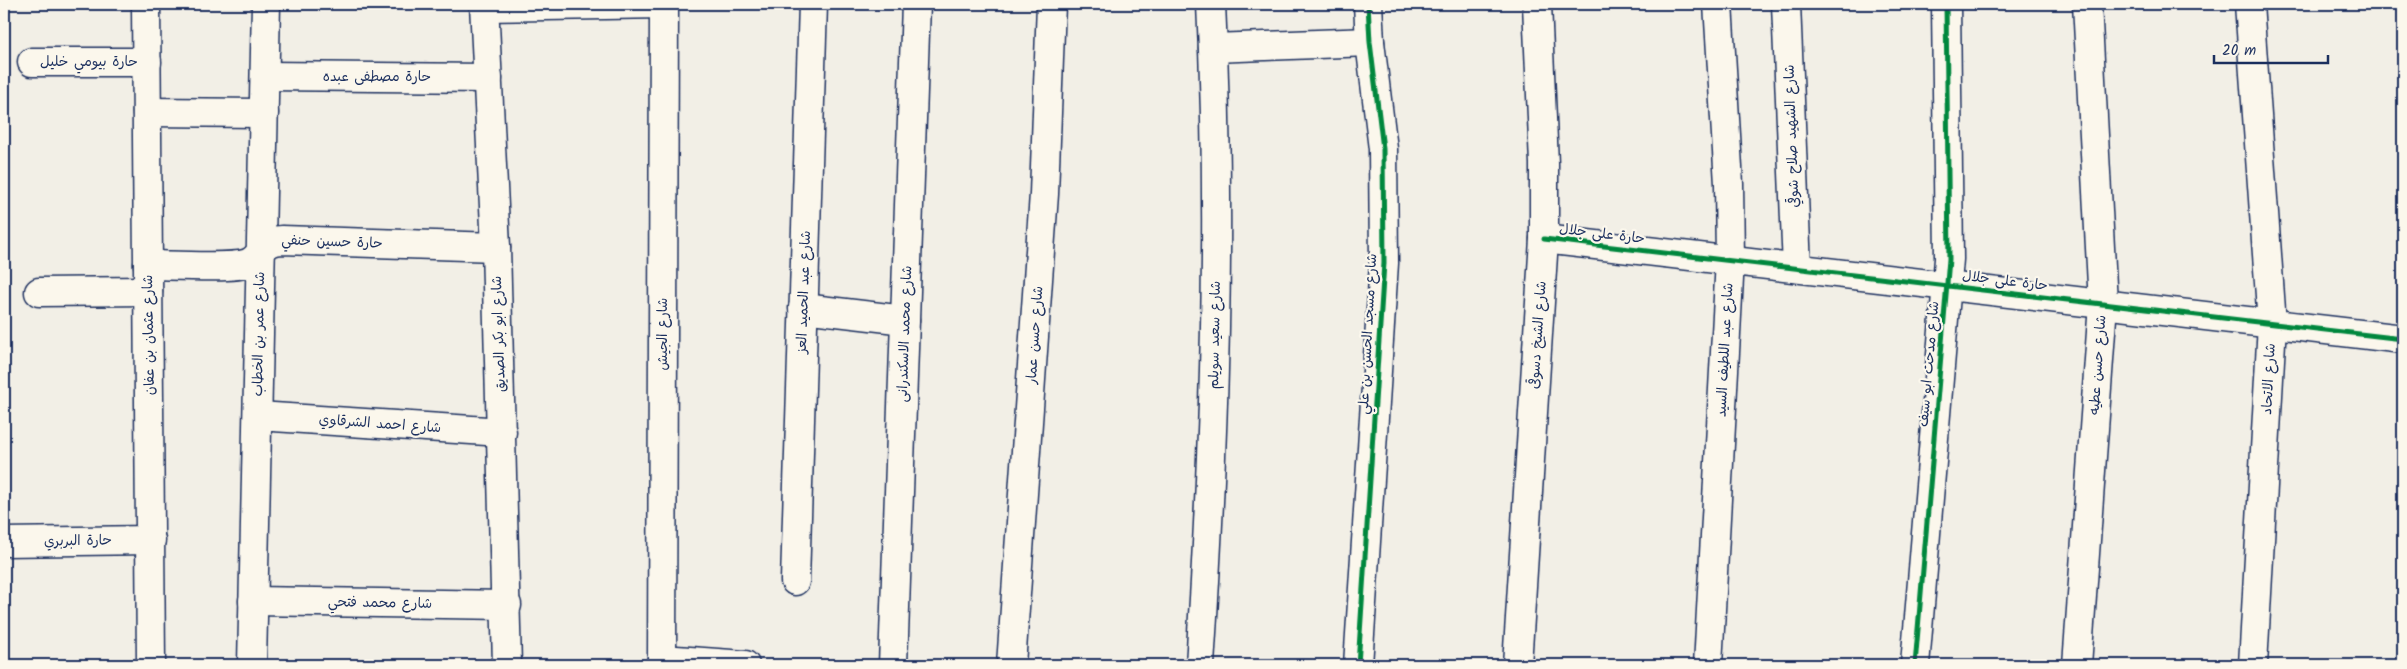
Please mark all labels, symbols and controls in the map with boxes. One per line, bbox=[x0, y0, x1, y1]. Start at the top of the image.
scale bar bbox=[2214, 32, 2328, 64]
text: 20 m bbox=[2222, 39, 2256, 63]
street label: حارة بيومي خليل bbox=[40, 51, 138, 74]
street label: شارع الشهيد صلاح شوقي bbox=[1779, 64, 1805, 208]
street label: حارة مصطفى عبده bbox=[323, 66, 431, 88]
street label: حارة على جلال bbox=[1558, 218, 1646, 250]
street label: حارة حسين حنفي bbox=[281, 229, 383, 256]
street label: شارع عبد الحميد العز bbox=[791, 230, 817, 355]
street label: شارع مسجد الحسن بن علي bbox=[1353, 253, 1384, 415]
street label: شارع محمد الاسكندرانى bbox=[892, 265, 918, 403]
street label: حارة على جلال bbox=[1961, 265, 2049, 297]
street label: شارع عمر بن الخطاب bbox=[247, 271, 271, 397]
street label: شارع عثمان بن عفان bbox=[137, 275, 161, 395]
street label: شارع ابو بكر الصديق bbox=[486, 275, 512, 393]
street label: شارع الشيخ دسوقى bbox=[1523, 280, 1553, 390]
street label: شارع سعيد سويلم bbox=[1203, 281, 1227, 389]
street label: شارع عبد اللطيف السيد bbox=[1710, 282, 1740, 418]
street label: شارع حسن عمار bbox=[1021, 285, 1049, 386]
street label: شارع الجيش bbox=[652, 298, 674, 370]
street label: شارع مدحت ابو سيف bbox=[1913, 300, 1945, 428]
street label: شارع حسن عطيه bbox=[2084, 314, 2112, 416]
street label: شارع الاتحاد bbox=[2256, 343, 2282, 415]
street label: شارع احمد الشرقاوي bbox=[318, 409, 442, 439]
street label: حارة البربري bbox=[44, 529, 112, 553]
street label: شارع محمد فتحي bbox=[328, 591, 432, 616]

